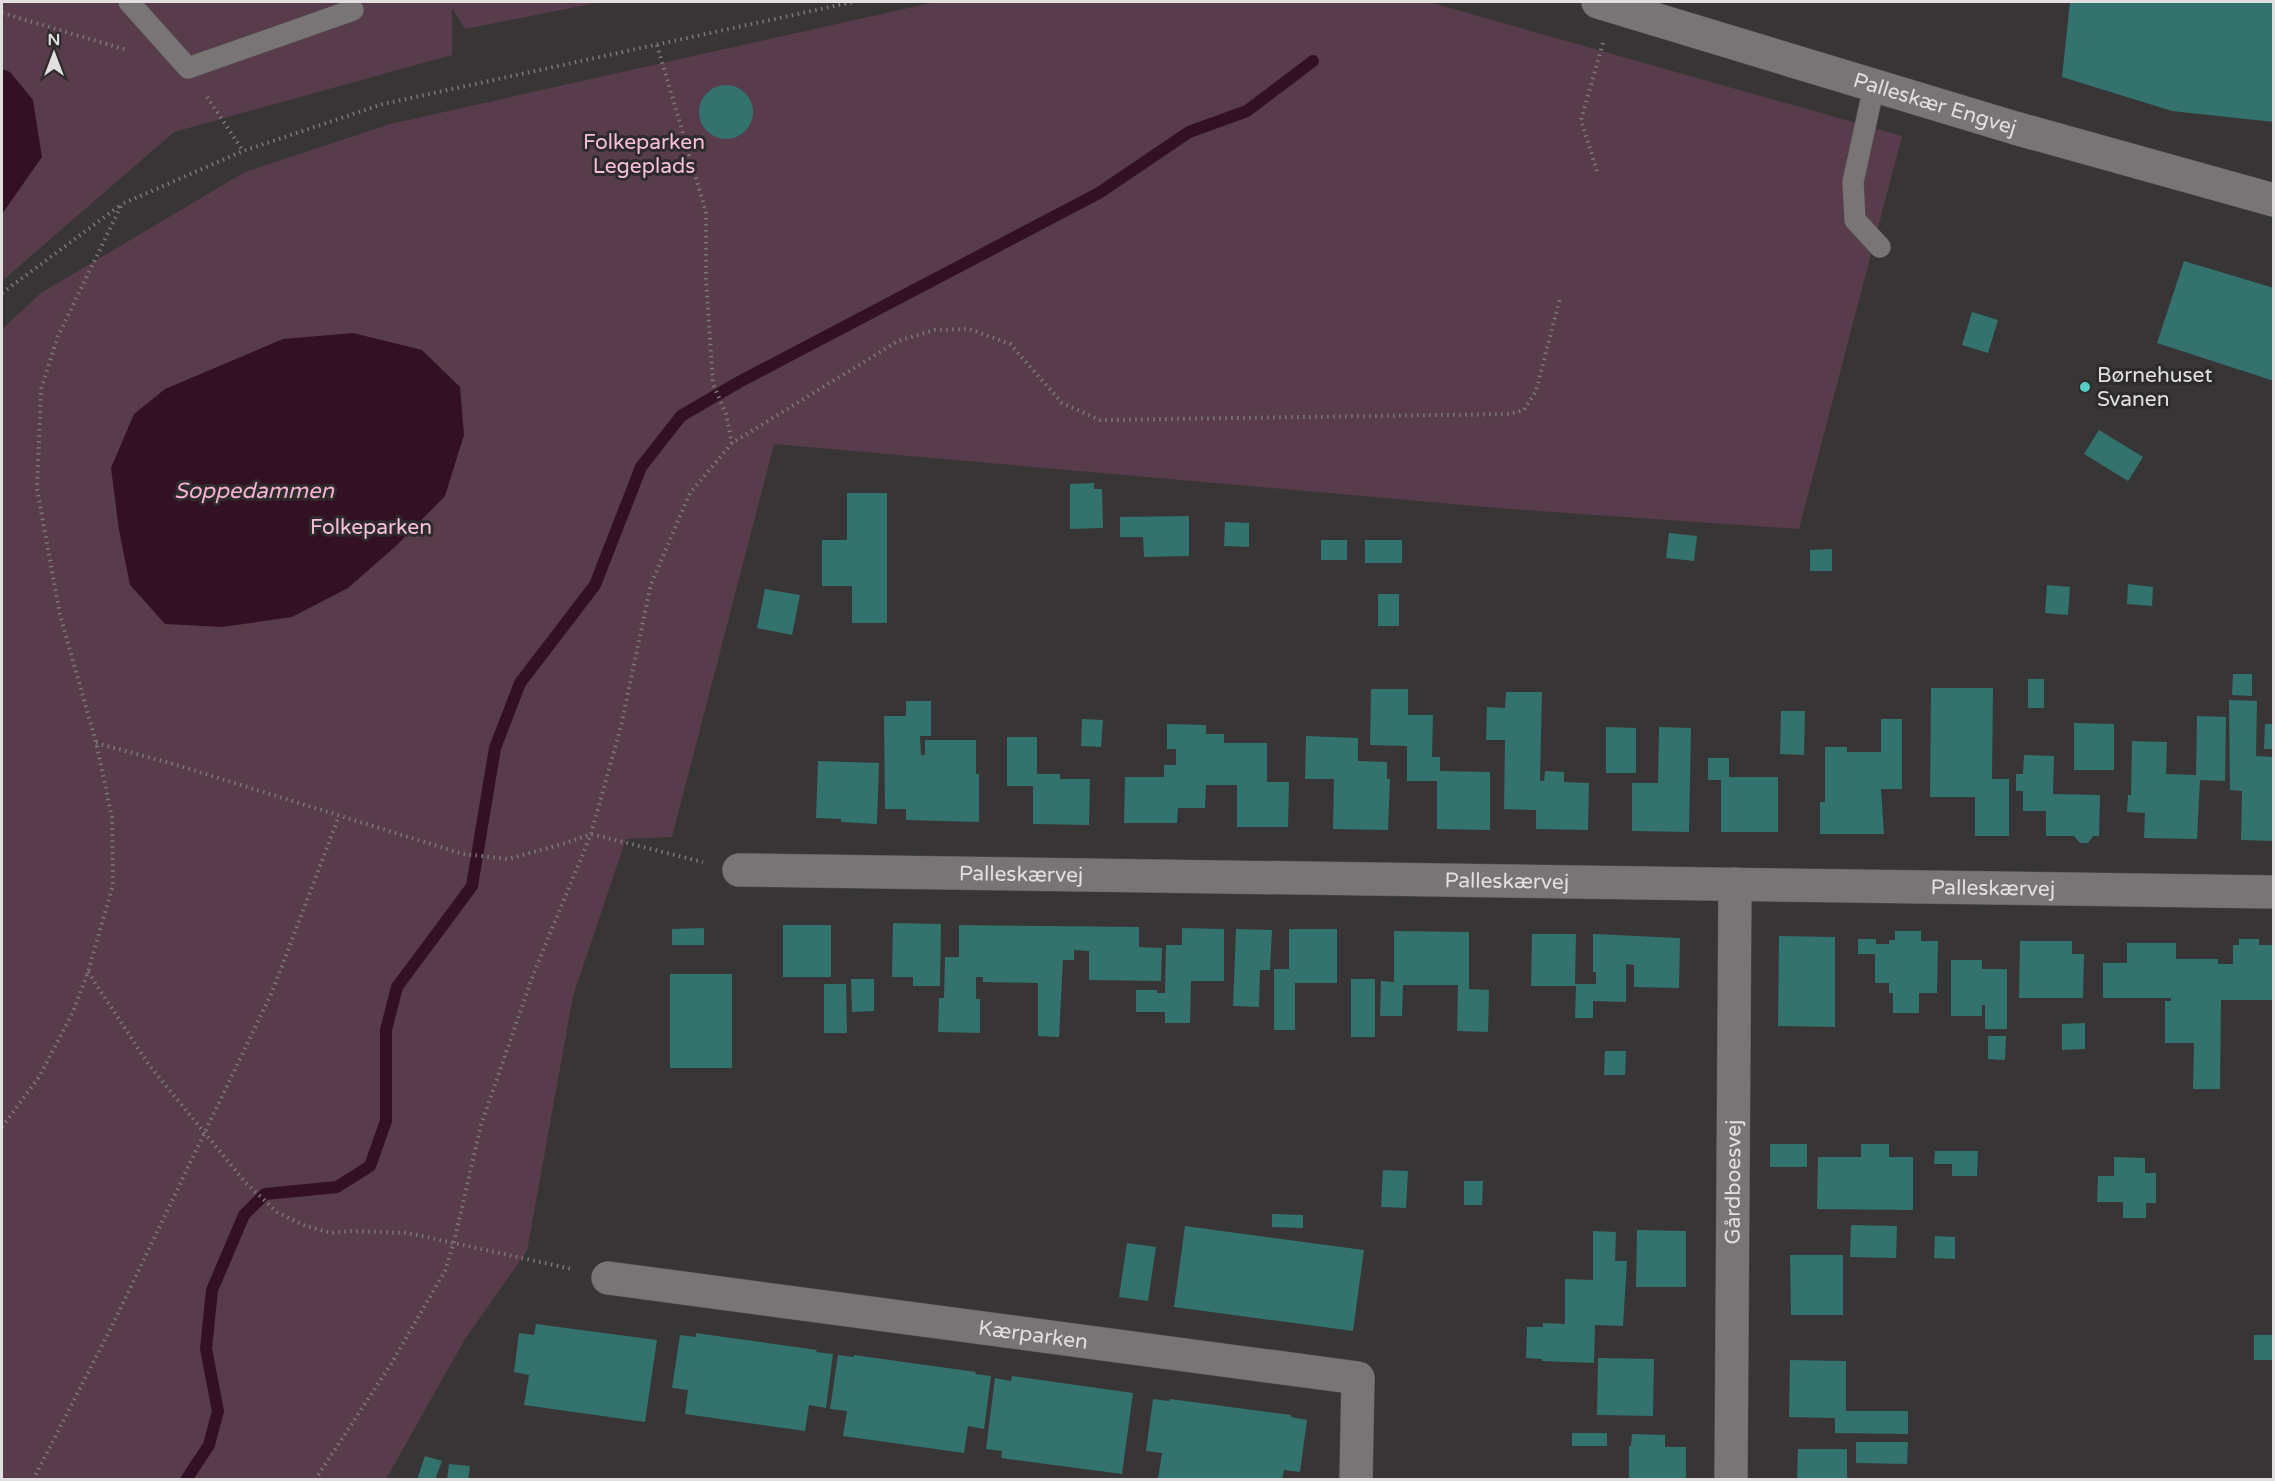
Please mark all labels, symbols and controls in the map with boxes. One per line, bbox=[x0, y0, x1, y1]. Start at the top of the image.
north arrow bbox=[24, 24, 84, 84]
text: N bbox=[48, 30, 60, 50]
street label: Palleskær Engvej bbox=[1850, 67, 2020, 140]
park label: Folkeparken Legeplads bbox=[583, 130, 705, 179]
place label: Børnehuset Svanen bbox=[2097, 363, 2212, 412]
marker: Børnehuset Svanen bbox=[2078, 380, 2092, 394]
water label: Soppedammen bbox=[174, 478, 334, 504]
park label: Folkeparken bbox=[310, 515, 432, 540]
street label: Palleskærvej bbox=[959, 861, 1083, 887]
street label: Palleskærvej bbox=[1444, 868, 1569, 894]
street label: Palleskærvej bbox=[1930, 875, 2055, 901]
street label: Gårdboesvej bbox=[1720, 1119, 1746, 1245]
street label: Kærparken bbox=[977, 1315, 1090, 1354]

